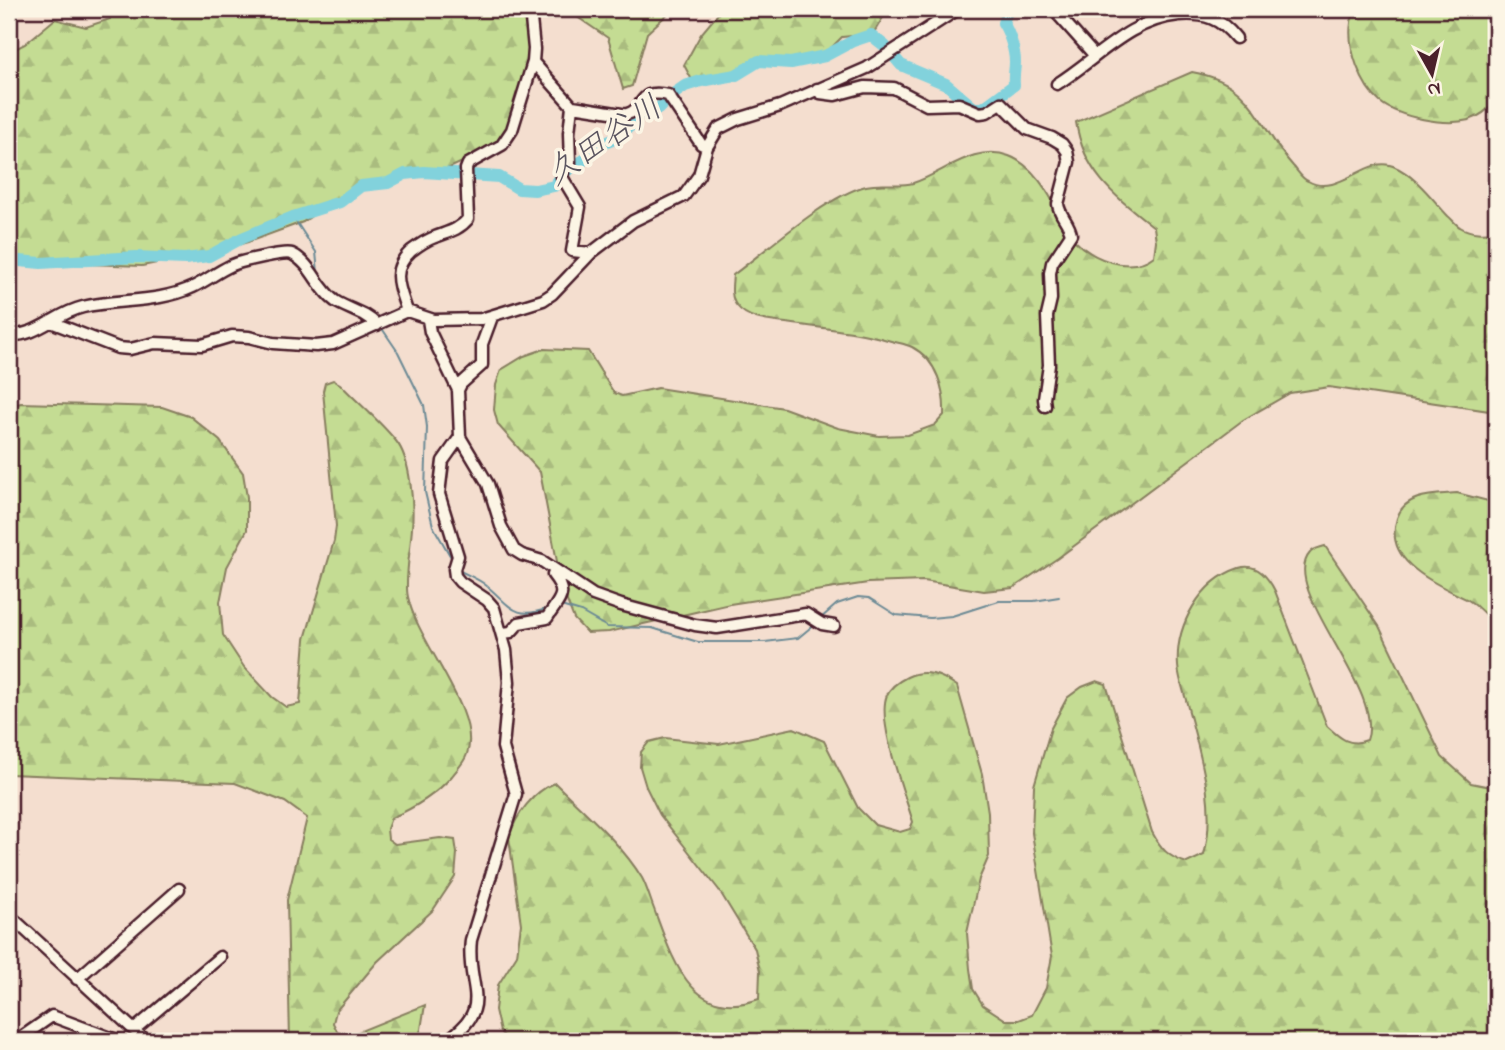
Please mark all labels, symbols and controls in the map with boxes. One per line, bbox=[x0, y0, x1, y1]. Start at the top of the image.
north arrow bbox=[1396, 38, 1466, 108]
text: N bbox=[1426, 74, 1442, 103]
water label: 久田谷川 bbox=[537, 85, 673, 199]

